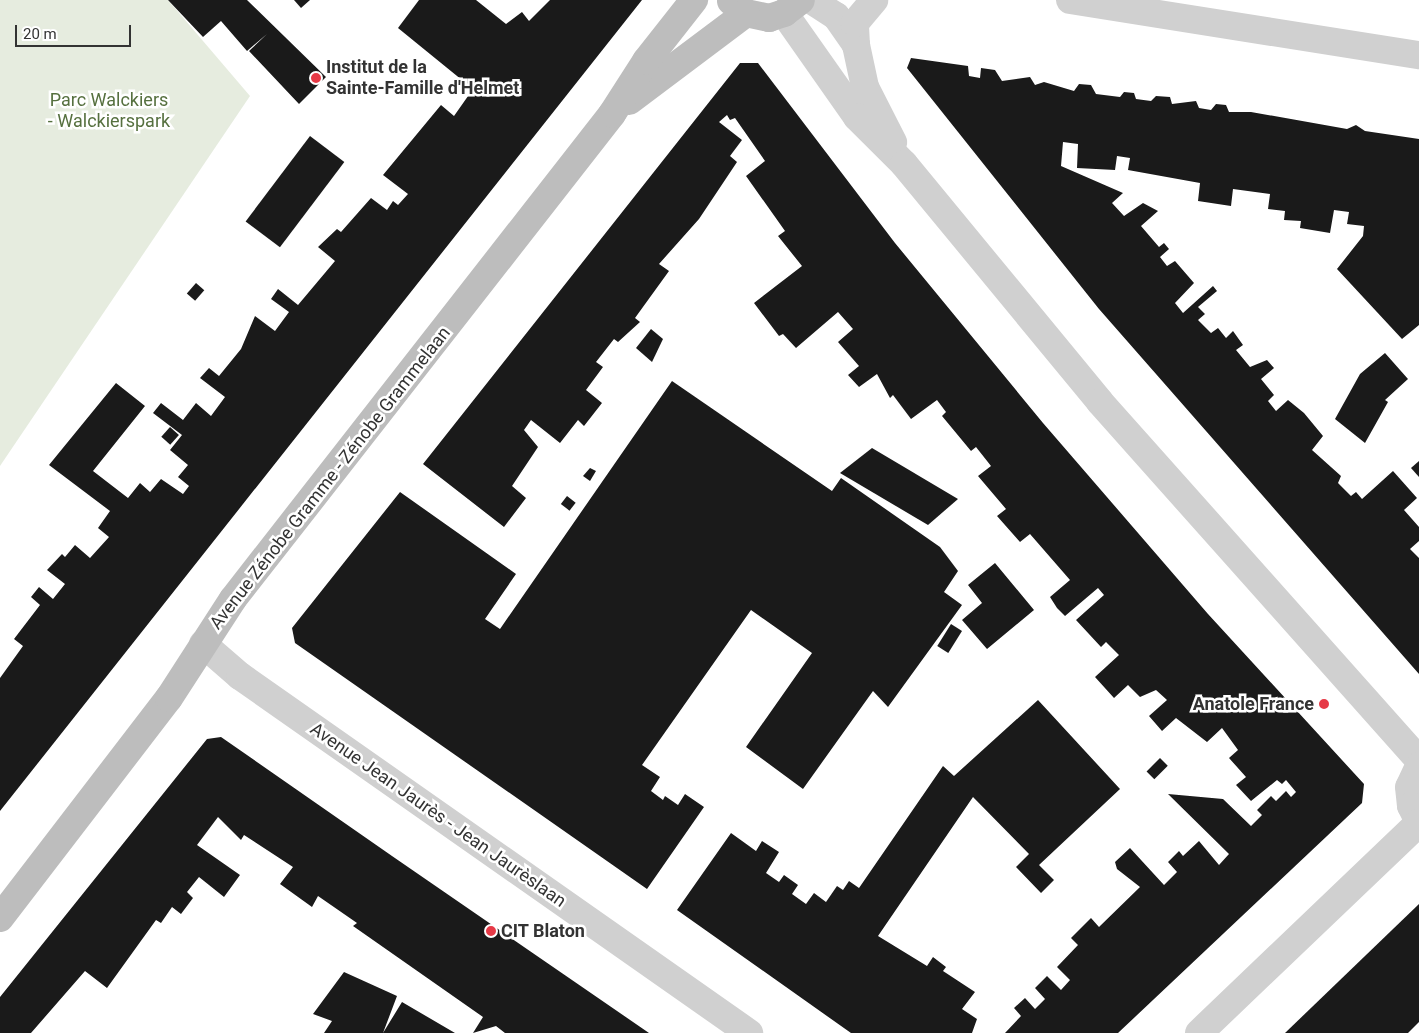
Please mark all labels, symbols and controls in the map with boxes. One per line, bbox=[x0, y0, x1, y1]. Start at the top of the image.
scale bar bbox=[18, 15, 134, 47]
text: 20 m bbox=[23, 25, 57, 43]
place label: Institut de la Sainte-Famille d'Helmet bbox=[326, 57, 519, 100]
marker: Institut de la Sainte-Famille d'Helmet bbox=[310, 72, 322, 84]
park label: Parc Walckiers - Walckierspark bbox=[48, 90, 170, 132]
street label: Avenue Zénobe Gramme - Zénobe Grammelaan bbox=[205, 322, 455, 634]
place label: Anatole France bbox=[1193, 693, 1314, 715]
marker: Anatole France bbox=[1318, 698, 1330, 710]
street label: Avenue Jean Jaurès - Jean Jaurèslaan bbox=[306, 718, 570, 912]
place label: CIT Blaton bbox=[501, 920, 585, 942]
marker: CIT Blaton bbox=[485, 925, 497, 937]

